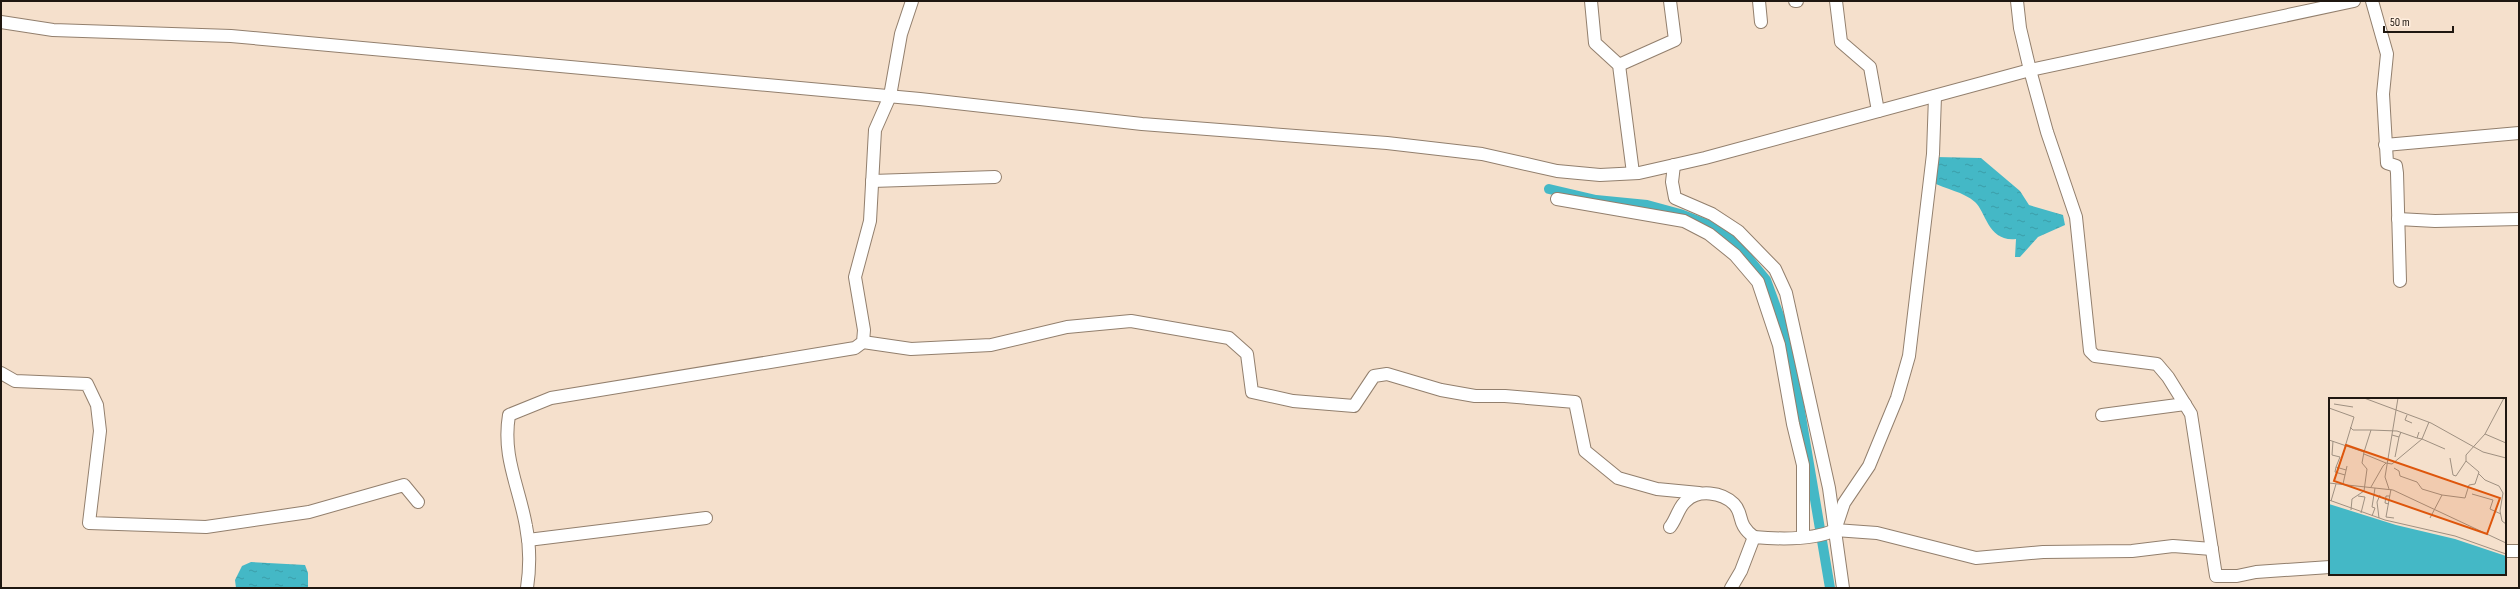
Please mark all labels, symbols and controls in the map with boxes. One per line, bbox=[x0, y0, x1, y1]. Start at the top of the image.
scale bar bbox=[2384, 8, 2453, 34]
text: 50 m bbox=[2390, 15, 2410, 30]
inset map bbox=[2329, 398, 2506, 575]

